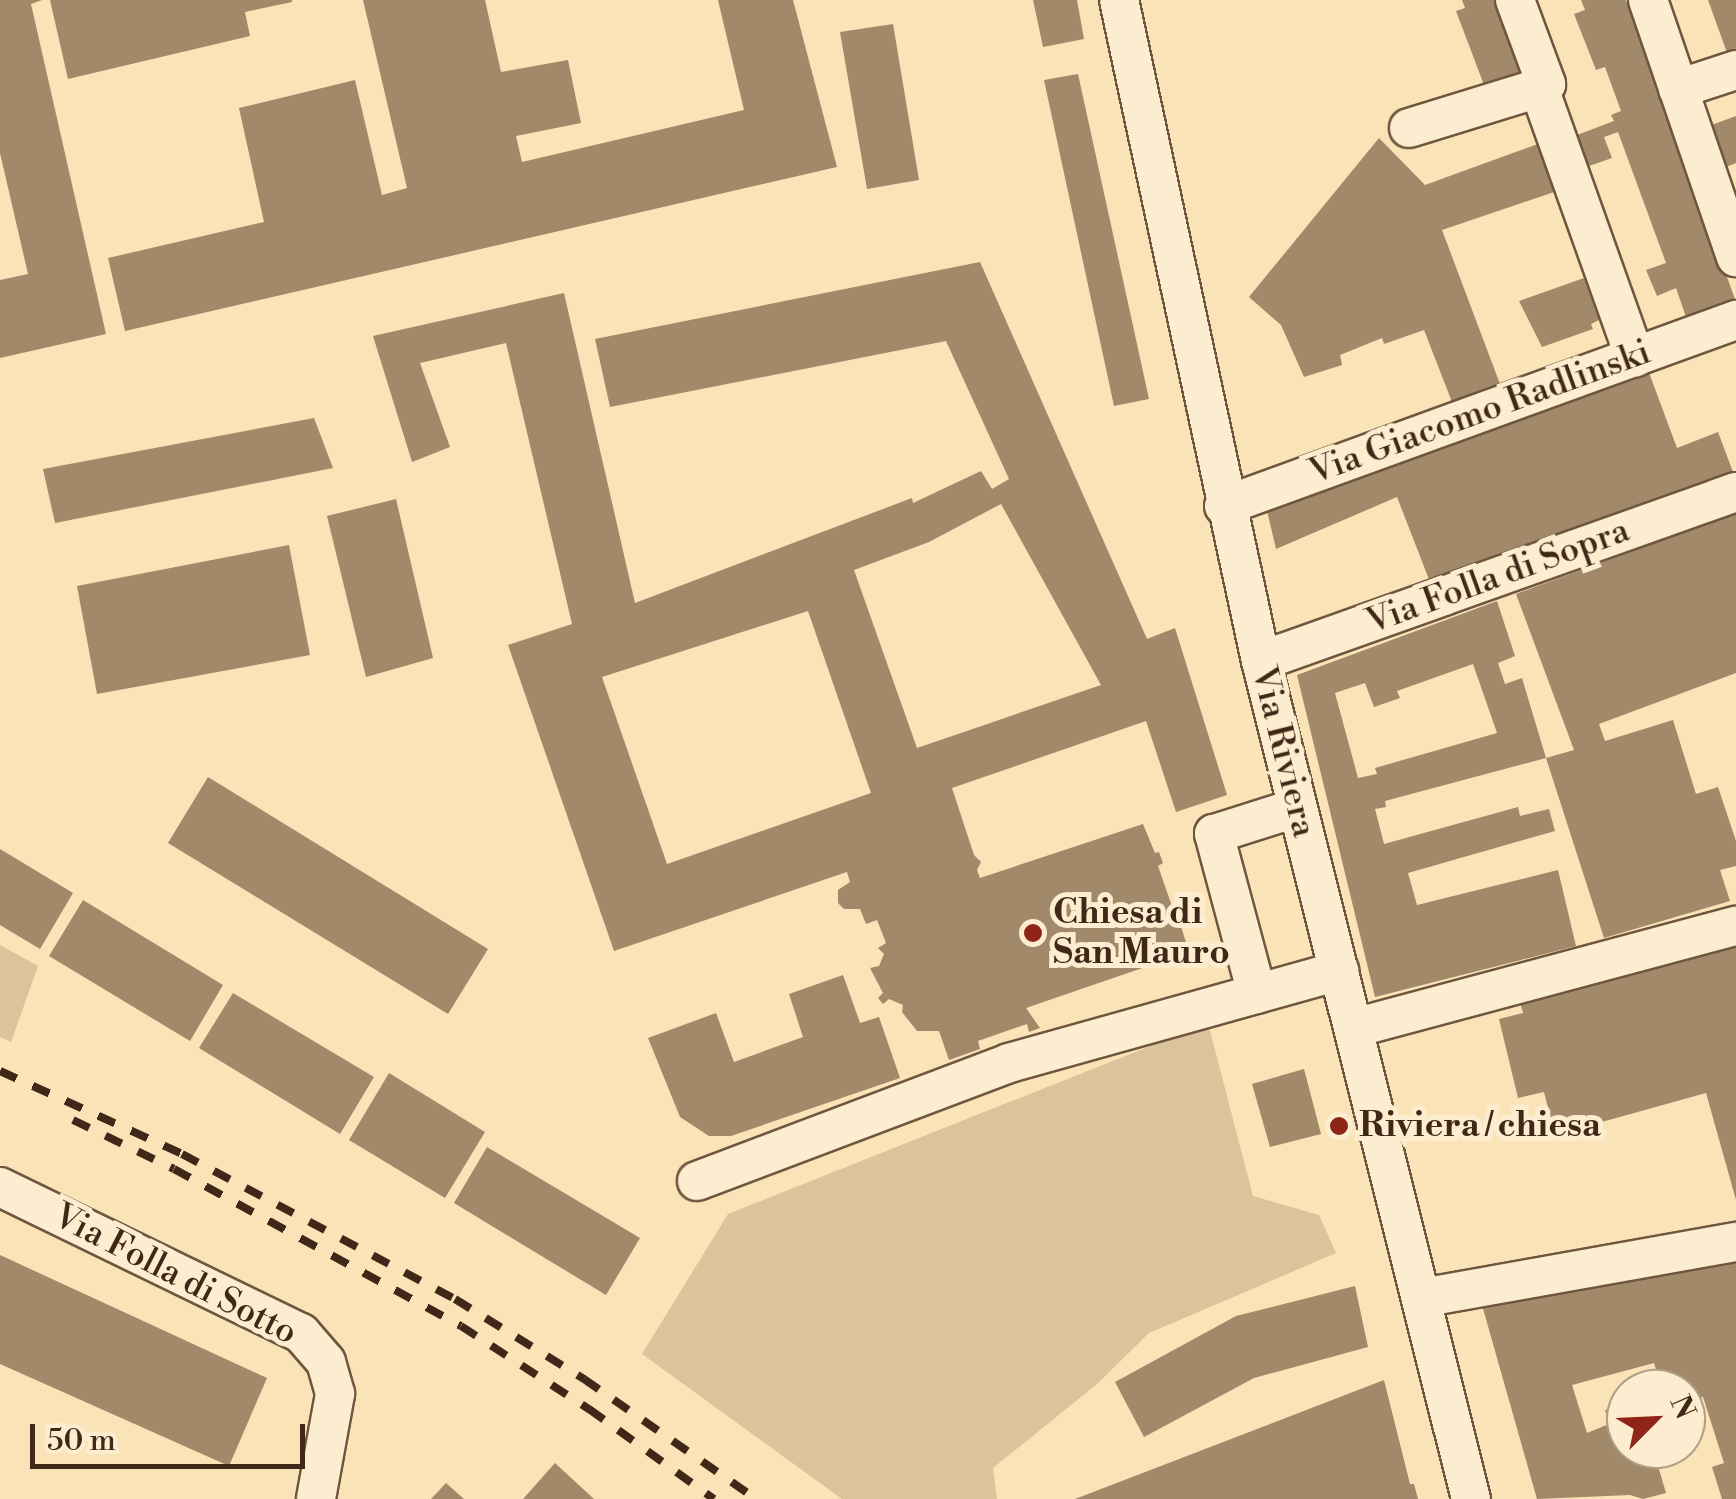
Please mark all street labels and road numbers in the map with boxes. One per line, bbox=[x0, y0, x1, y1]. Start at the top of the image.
street label: Via Giacomo Radlinski bbox=[1304, 332, 1656, 494]
street label: Via Folla di Sopra bbox=[1361, 510, 1635, 644]
street label: Via Riviera bbox=[1242, 662, 1324, 842]
street label: Via Folla di Sotto bbox=[46, 1196, 304, 1354]

